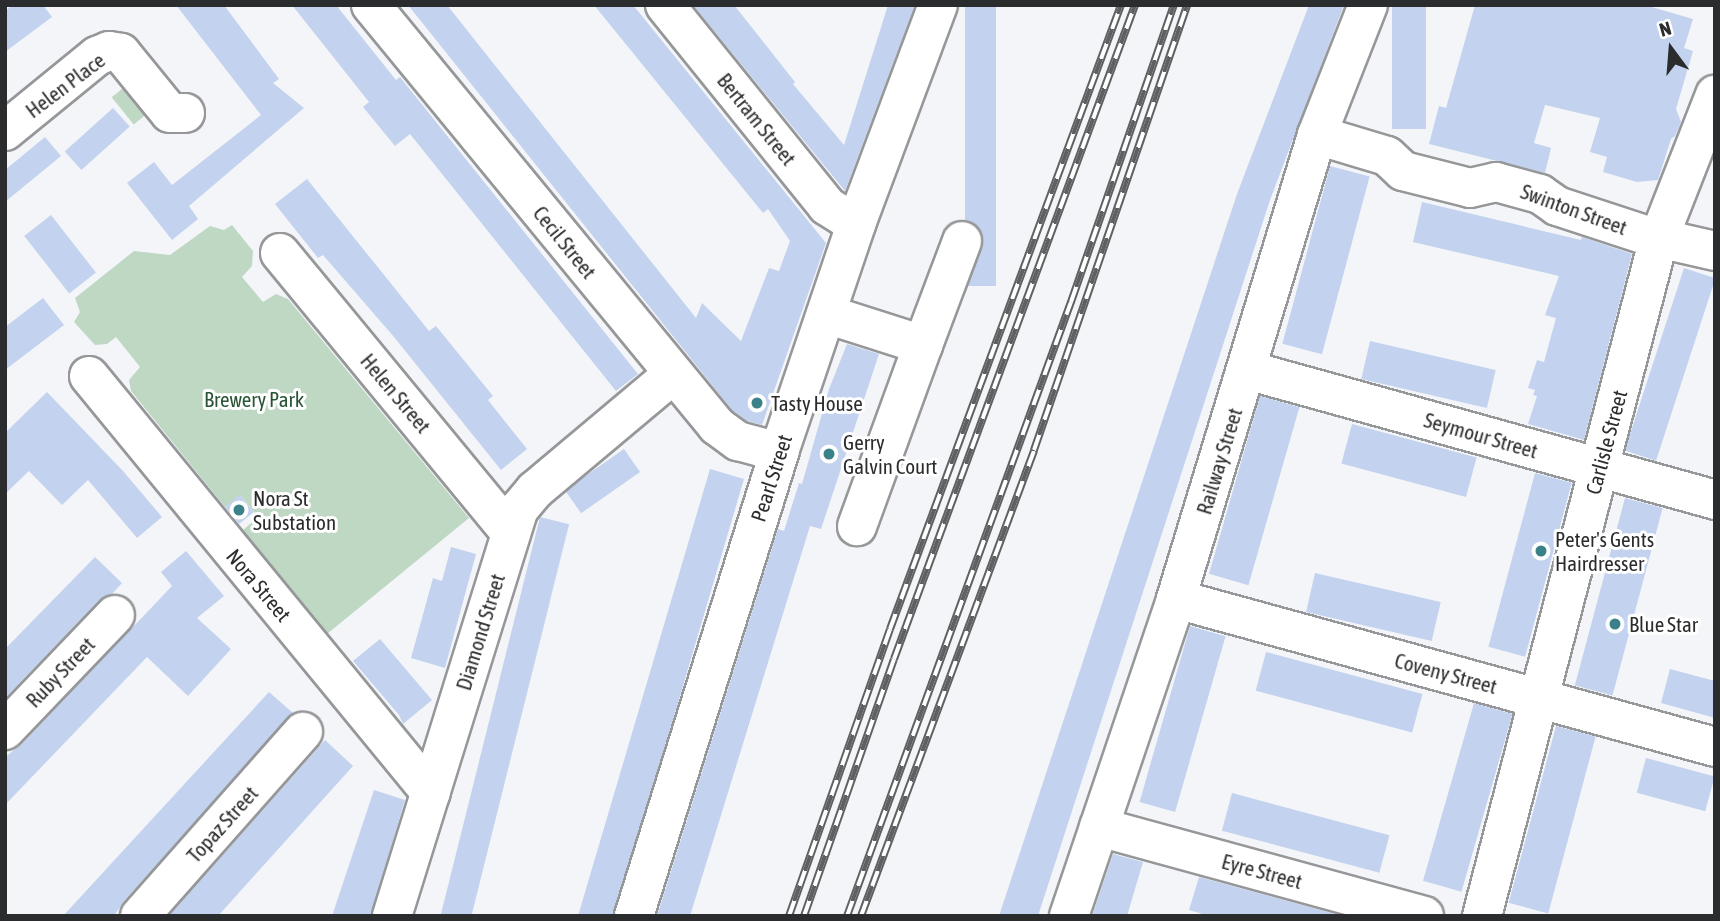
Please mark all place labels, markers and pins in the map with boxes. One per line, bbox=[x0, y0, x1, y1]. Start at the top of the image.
place label: Tasty House bbox=[771, 390, 863, 416]
marker: Tasty House bbox=[749, 395, 765, 411]
place label: Gerry Galvin Court bbox=[843, 429, 937, 479]
marker: Gerry Galvin Court bbox=[821, 446, 837, 462]
place label: Nora St Substation bbox=[253, 485, 336, 535]
marker: Nora St Substation bbox=[231, 502, 247, 518]
place label: Peter's Gents Hairdresser bbox=[1555, 526, 1654, 576]
marker: Peter's Gents Hairdresser bbox=[1533, 543, 1549, 559]
place label: Blue Star bbox=[1629, 611, 1698, 637]
marker: Blue Star bbox=[1607, 616, 1623, 632]

